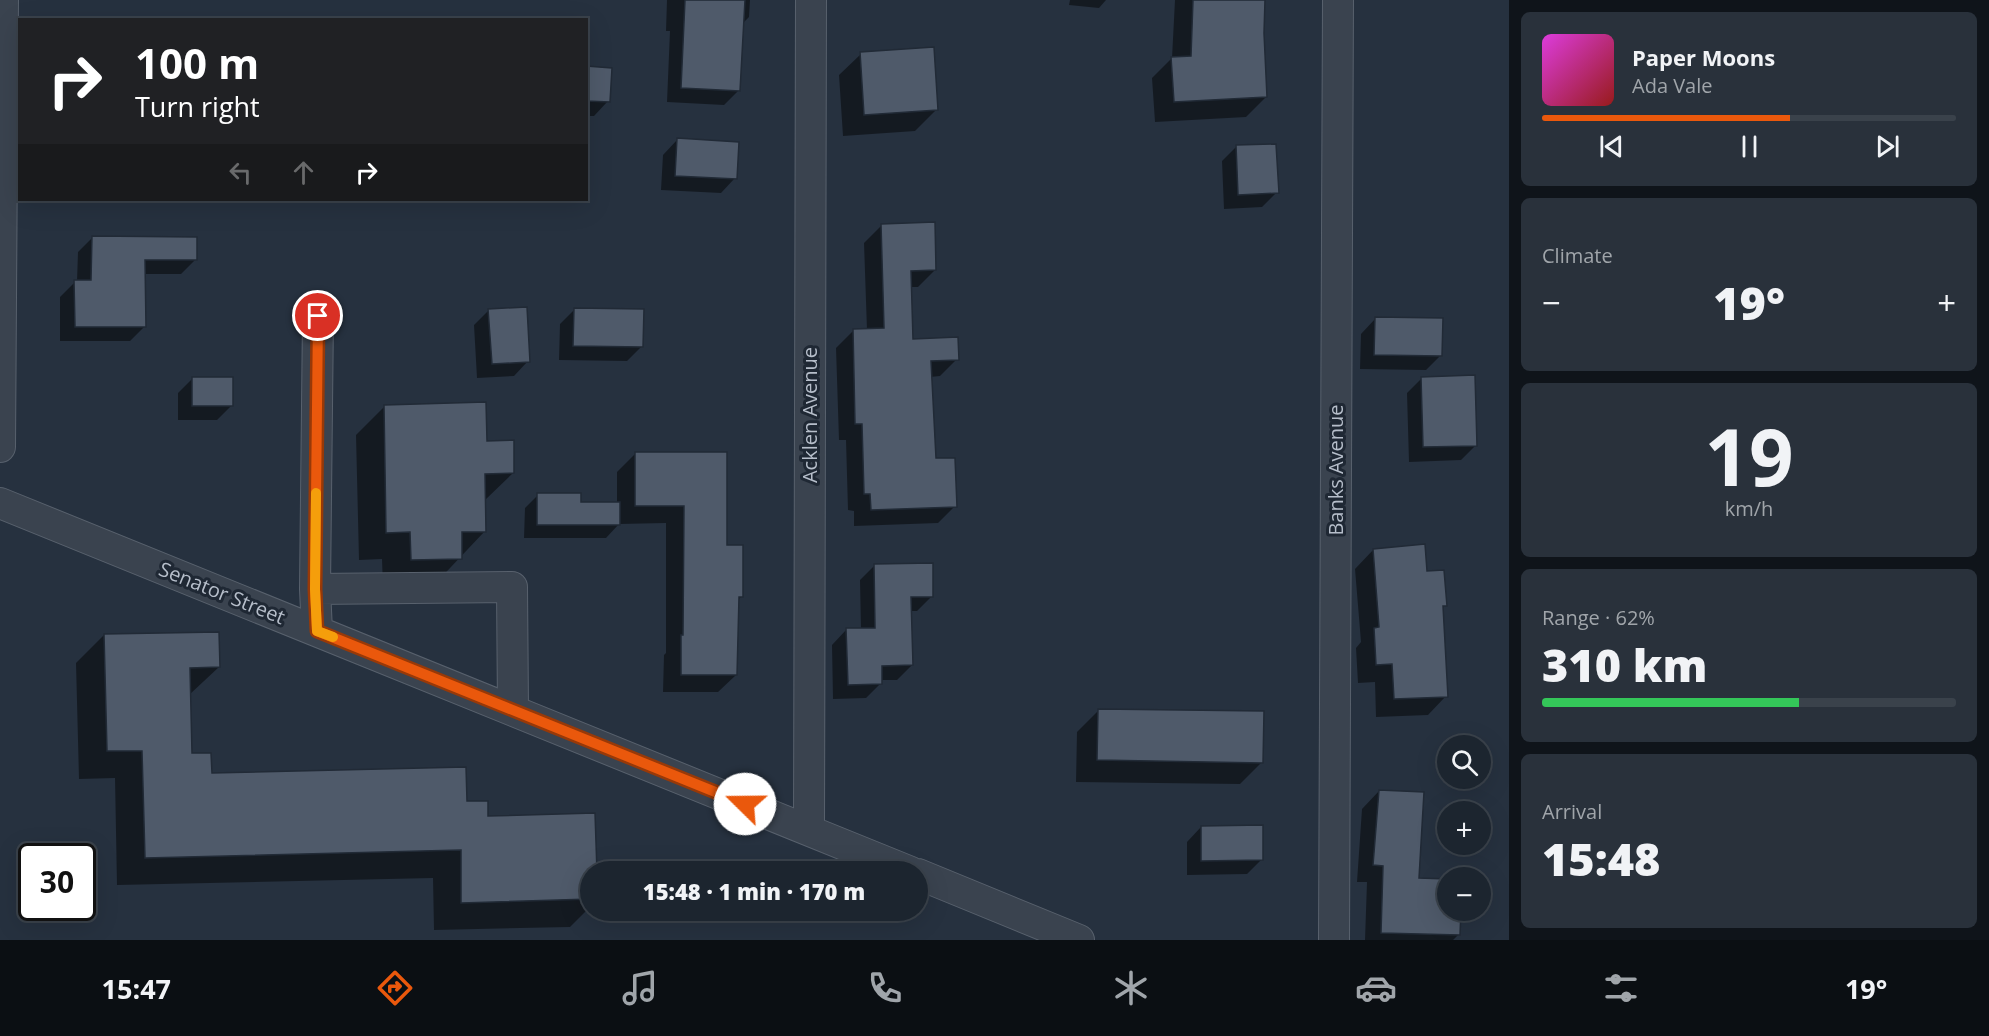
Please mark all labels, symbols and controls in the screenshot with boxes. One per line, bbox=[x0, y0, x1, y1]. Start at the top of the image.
text: 100 m bbox=[135, 34, 259, 91]
icon: right bbox=[36, 42, 114, 120]
text: Paper Moons bbox=[1632, 42, 1775, 72]
text: Ada Vale bbox=[1632, 72, 1713, 99]
text: Turn right bbox=[135, 88, 260, 125]
icon: previous bbox=[1595, 130, 1628, 163]
icon: pause bbox=[1733, 130, 1766, 163]
icon: next bbox=[1871, 130, 1904, 163]
icon: left bbox=[224, 156, 257, 189]
icon: ahead bbox=[287, 156, 320, 189]
icon: right bbox=[350, 156, 383, 189]
text: Climate bbox=[1542, 242, 1613, 269]
text: 19° bbox=[1713, 272, 1785, 333]
text: − bbox=[1542, 280, 1561, 325]
text: + bbox=[1937, 280, 1956, 325]
pin bbox=[292, 290, 343, 341]
icon: arrive bbox=[301, 299, 334, 332]
street label: Acklen Avenue bbox=[796, 347, 823, 483]
text: 19 bbox=[1704, 403, 1794, 509]
street label: Banks Avenue bbox=[1322, 404, 1349, 536]
text: km/h bbox=[1725, 495, 1773, 522]
street label: Senator Street bbox=[155, 555, 289, 630]
text: Range · 62% bbox=[1542, 604, 1655, 631]
text: 310 km bbox=[1542, 634, 1707, 695]
map controls bbox=[1437, 735, 1491, 921]
button: search bbox=[1437, 735, 1491, 789]
position arrow bbox=[713, 772, 777, 836]
text: Arrival bbox=[1542, 798, 1602, 825]
button: + bbox=[1437, 801, 1491, 855]
text: 15:48 bbox=[1542, 828, 1660, 889]
speed limit sign: 30 bbox=[18, 843, 96, 921]
button: − bbox=[1437, 867, 1491, 921]
text: 15:48 · 1 min · 170 m bbox=[643, 876, 865, 906]
icon: directions bbox=[374, 967, 416, 1009]
icon: music bbox=[619, 967, 661, 1009]
icon: phone bbox=[864, 967, 906, 1009]
icon: climate bbox=[1110, 967, 1152, 1009]
icon: car bbox=[1355, 967, 1397, 1009]
icon: filters bbox=[1600, 967, 1642, 1009]
text: 15:47 bbox=[102, 970, 171, 1007]
text: 19° bbox=[1845, 970, 1887, 1007]

